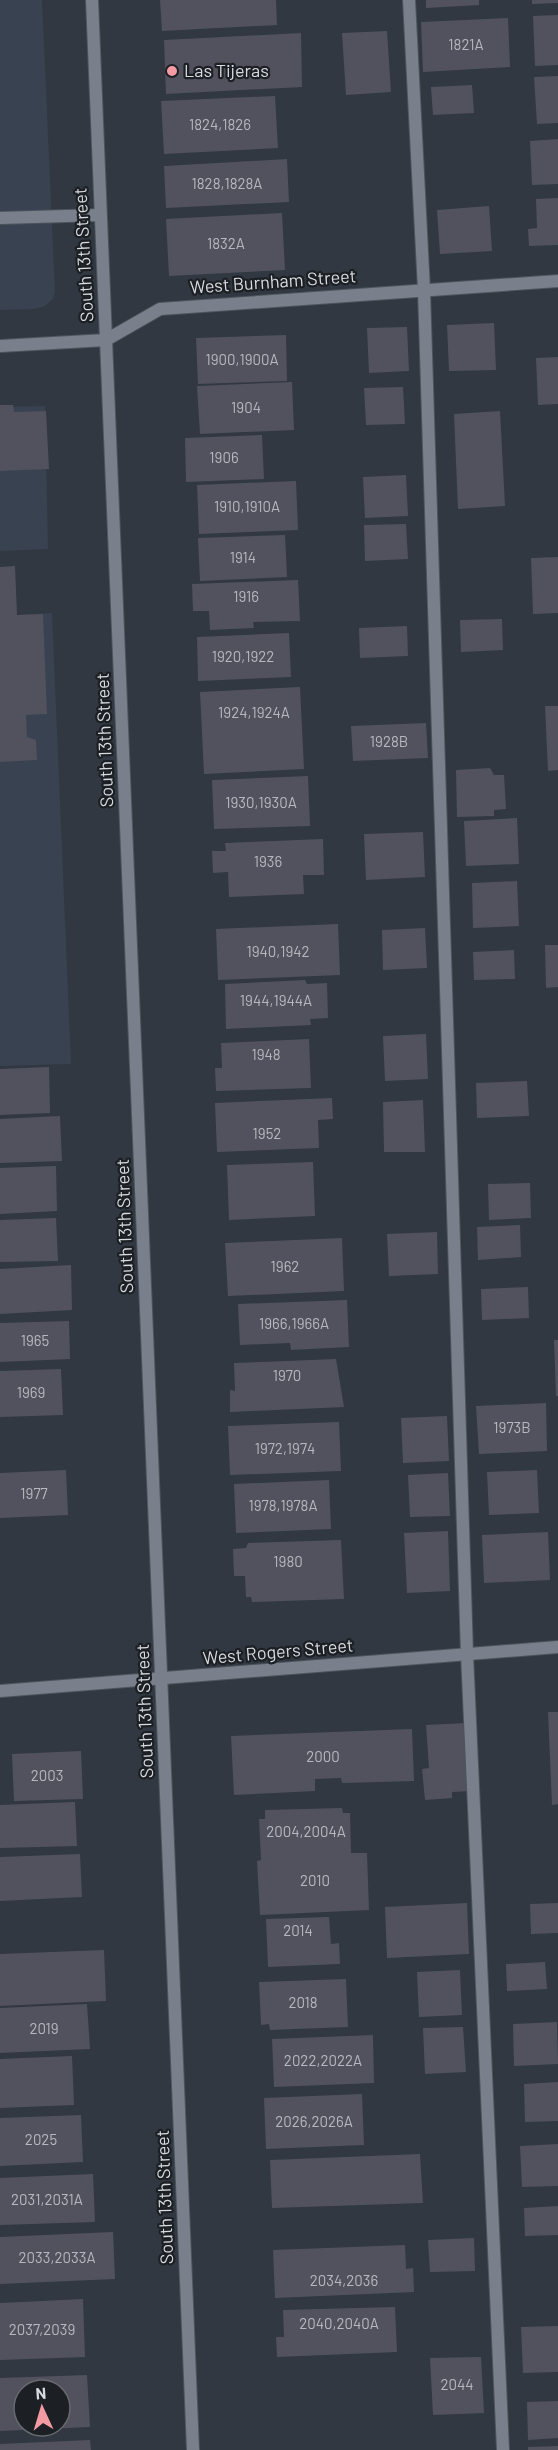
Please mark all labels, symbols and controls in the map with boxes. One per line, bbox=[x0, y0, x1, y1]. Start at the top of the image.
house number: 1821A bbox=[448, 35, 484, 53]
place label: Las Tijeras bbox=[184, 59, 269, 81]
marker: Las Tijeras bbox=[165, 64, 179, 78]
house number: 1824,1826 bbox=[189, 115, 251, 133]
house number: 1828,1828A bbox=[192, 174, 262, 192]
street label: South 13th Street bbox=[68, 187, 98, 323]
house number: 1832A bbox=[207, 234, 245, 252]
street label: West Burnham Street bbox=[189, 264, 357, 298]
house number: 1900,1900A bbox=[205, 350, 279, 368]
house number: 1904 bbox=[231, 398, 261, 416]
house number: 1906 bbox=[209, 448, 239, 466]
house number: 1910,1910A bbox=[214, 497, 280, 515]
house number: 1914 bbox=[230, 548, 256, 566]
house number: 1916 bbox=[233, 587, 259, 605]
house number: 1920,1922 bbox=[212, 647, 274, 665]
street label: South 13th Street bbox=[91, 672, 117, 808]
house number: 1924,1924A bbox=[218, 703, 290, 721]
house number: 1928B bbox=[370, 732, 408, 750]
house number: 1930,1930A bbox=[225, 793, 297, 811]
house number: 1936 bbox=[254, 852, 282, 870]
house number: 1940,1942 bbox=[246, 942, 310, 960]
house number: 1944,1944A bbox=[240, 991, 312, 1009]
house number: 1948 bbox=[251, 1045, 281, 1063]
house number: 1952 bbox=[253, 1124, 281, 1142]
street label: South 13th Street bbox=[111, 1158, 137, 1294]
house number: 1962 bbox=[271, 1257, 299, 1275]
house number: 1966,1966A bbox=[259, 1314, 329, 1332]
house number: 1965 bbox=[21, 1331, 49, 1349]
house number: 1970 bbox=[273, 1366, 301, 1384]
house number: 1969 bbox=[17, 1383, 45, 1401]
house number: 1973B bbox=[493, 1418, 531, 1436]
house number: 1972,1974 bbox=[255, 1439, 315, 1457]
house number: 1977 bbox=[20, 1484, 48, 1502]
house number: 1978,1978A bbox=[248, 1496, 318, 1514]
house number: 1980 bbox=[273, 1552, 303, 1570]
street label: West Rogers Street bbox=[202, 1633, 354, 1669]
street label: South 13th Street bbox=[131, 1643, 157, 1779]
house number: 2000 bbox=[306, 1747, 340, 1765]
house number: 2003 bbox=[31, 1766, 63, 1784]
house number: 2004,2004A bbox=[266, 1822, 346, 1840]
house number: 2010 bbox=[300, 1871, 330, 1889]
house number: 2014 bbox=[283, 1921, 313, 1939]
house number: 2018 bbox=[288, 1993, 318, 2011]
house number: 2019 bbox=[29, 2019, 59, 2037]
house number: 2022,2022A bbox=[284, 2051, 362, 2069]
house number: 2026,2026A bbox=[275, 2112, 353, 2130]
street label: South 13th Street bbox=[151, 2129, 177, 2265]
house number: 2025 bbox=[25, 2130, 57, 2148]
house number: 2031,2031A bbox=[11, 2190, 83, 2208]
house number: 2033,2033A bbox=[19, 2248, 96, 2266]
house number: 2034,2036 bbox=[310, 2271, 378, 2289]
house number: 2040,2040A bbox=[299, 2314, 379, 2332]
house number: 2037,2039 bbox=[9, 2320, 75, 2338]
house number: 2044 bbox=[440, 2375, 474, 2393]
north arrow bbox=[12, 2378, 72, 2438]
text: N bbox=[35, 2383, 47, 2402]

